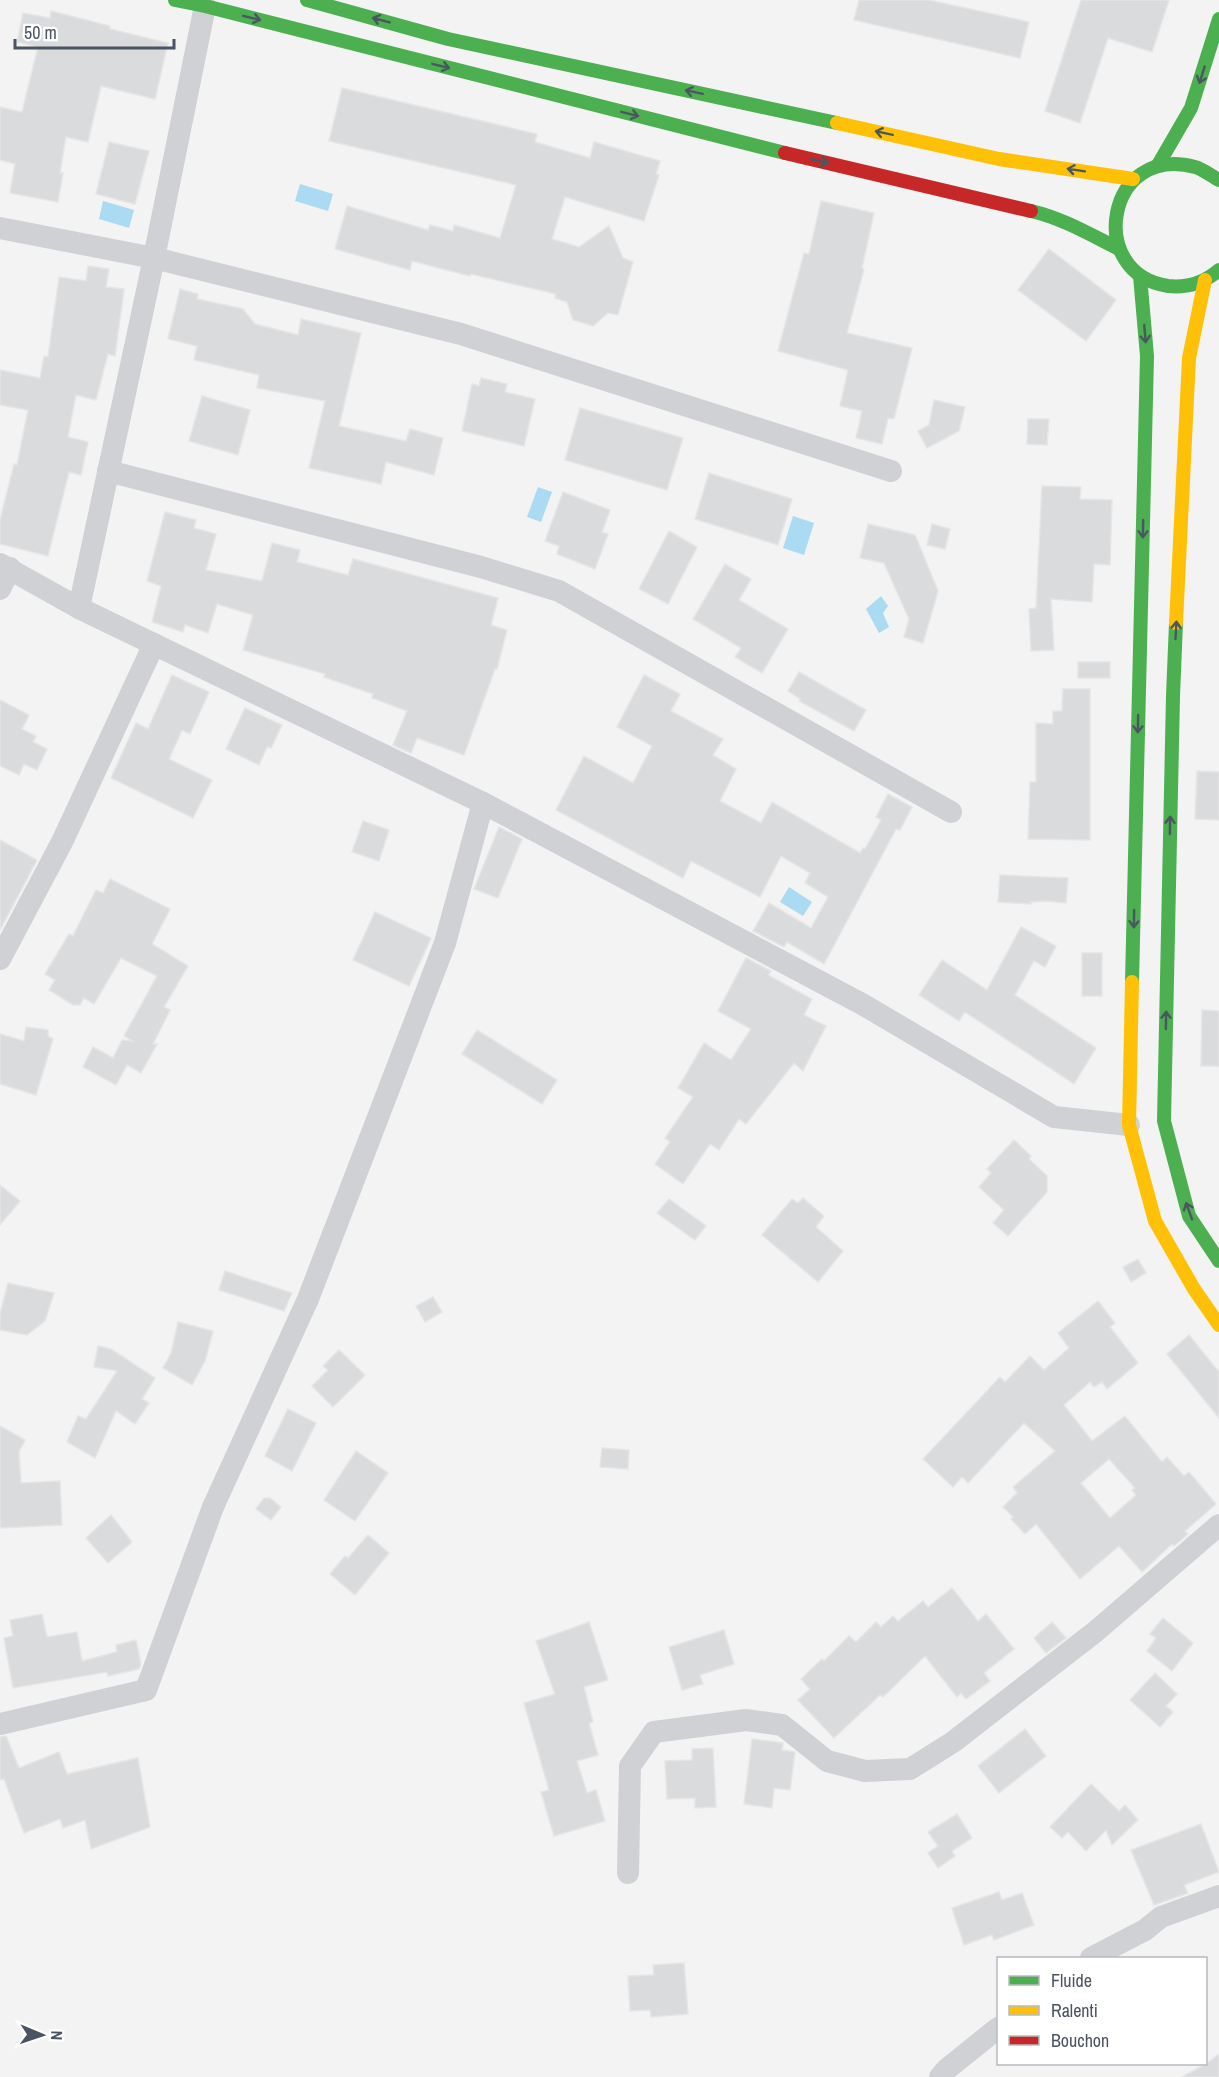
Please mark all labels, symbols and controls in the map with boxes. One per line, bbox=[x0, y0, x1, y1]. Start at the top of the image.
scale bar bbox=[15, 12, 174, 50]
one-way arrow bbox=[242, 13, 261, 24]
one-way arrow bbox=[372, 14, 391, 26]
text: 50 m bbox=[24, 20, 57, 45]
one-way arrow bbox=[431, 61, 450, 73]
one-way arrow bbox=[1195, 65, 1206, 84]
one-way arrow bbox=[685, 86, 704, 97]
one-way arrow bbox=[621, 108, 640, 120]
one-way arrow bbox=[875, 127, 895, 138]
one-way arrow bbox=[810, 156, 829, 168]
one-way arrow bbox=[1066, 164, 1086, 175]
one-way arrow bbox=[1140, 324, 1151, 344]
one-way arrow bbox=[1137, 519, 1148, 539]
one-way arrow bbox=[1171, 621, 1182, 641]
one-way arrow bbox=[1132, 714, 1144, 734]
one-way arrow bbox=[1165, 815, 1176, 835]
one-way arrow bbox=[1128, 909, 1139, 929]
one-way arrow bbox=[1161, 1010, 1172, 1030]
one-way arrow bbox=[1183, 1203, 1194, 1221]
legend bbox=[997, 1957, 1207, 2065]
text: Fluide bbox=[1051, 1968, 1092, 1993]
text: Ralenti bbox=[1051, 1998, 1098, 2023]
north arrow bbox=[12, 2005, 72, 2065]
text: Bouchon bbox=[1051, 2028, 1109, 2053]
text: N bbox=[46, 2030, 68, 2041]

